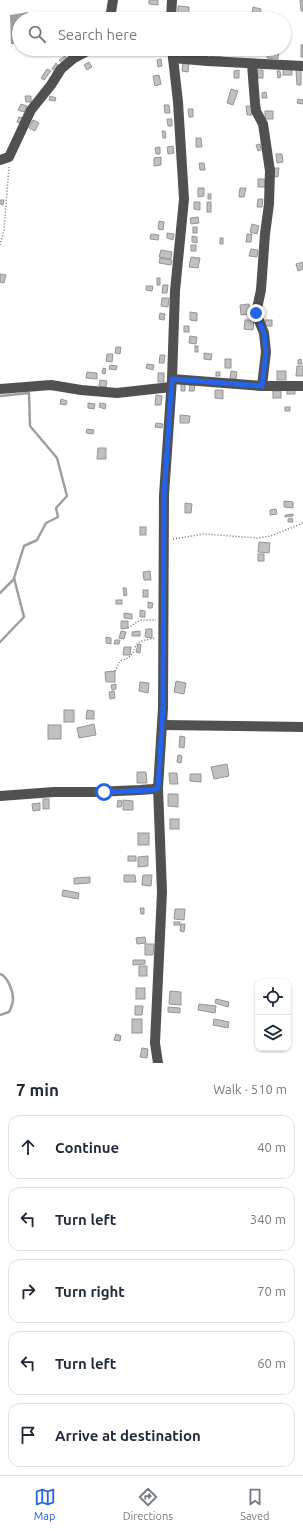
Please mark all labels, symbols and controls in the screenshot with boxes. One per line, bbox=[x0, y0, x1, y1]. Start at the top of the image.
search box bbox=[12, 12, 291, 56]
icon: search bbox=[26, 23, 48, 45]
text: Search here bbox=[58, 26, 137, 43]
route end bbox=[247, 304, 265, 322]
route start bbox=[95, 783, 113, 801]
map controls bbox=[255, 979, 291, 1051]
button: locate bbox=[255, 979, 291, 1015]
button: layers bbox=[255, 1015, 291, 1051]
text: 7 min bbox=[16, 1080, 59, 1099]
text: Walk · 510 m bbox=[213, 1082, 287, 1096]
icon: ahead bbox=[17, 1136, 39, 1158]
text: Continue bbox=[55, 1139, 119, 1156]
text: 40 m bbox=[257, 1140, 286, 1154]
icon: left bbox=[17, 1208, 39, 1230]
text: Turn left bbox=[55, 1211, 116, 1228]
text: 340 m bbox=[250, 1212, 286, 1226]
icon: right bbox=[17, 1280, 39, 1302]
text: Turn right bbox=[55, 1283, 125, 1300]
text: 70 m bbox=[257, 1284, 286, 1298]
icon: left bbox=[17, 1352, 39, 1374]
text: Turn left bbox=[55, 1355, 116, 1372]
text: 60 m bbox=[257, 1356, 286, 1370]
icon: arrive bbox=[17, 1424, 39, 1446]
text: Arrive at destination bbox=[55, 1427, 201, 1444]
tab: Map bbox=[34, 1486, 56, 1522]
tab: Directions bbox=[123, 1486, 173, 1522]
tab: Saved bbox=[240, 1486, 269, 1522]

